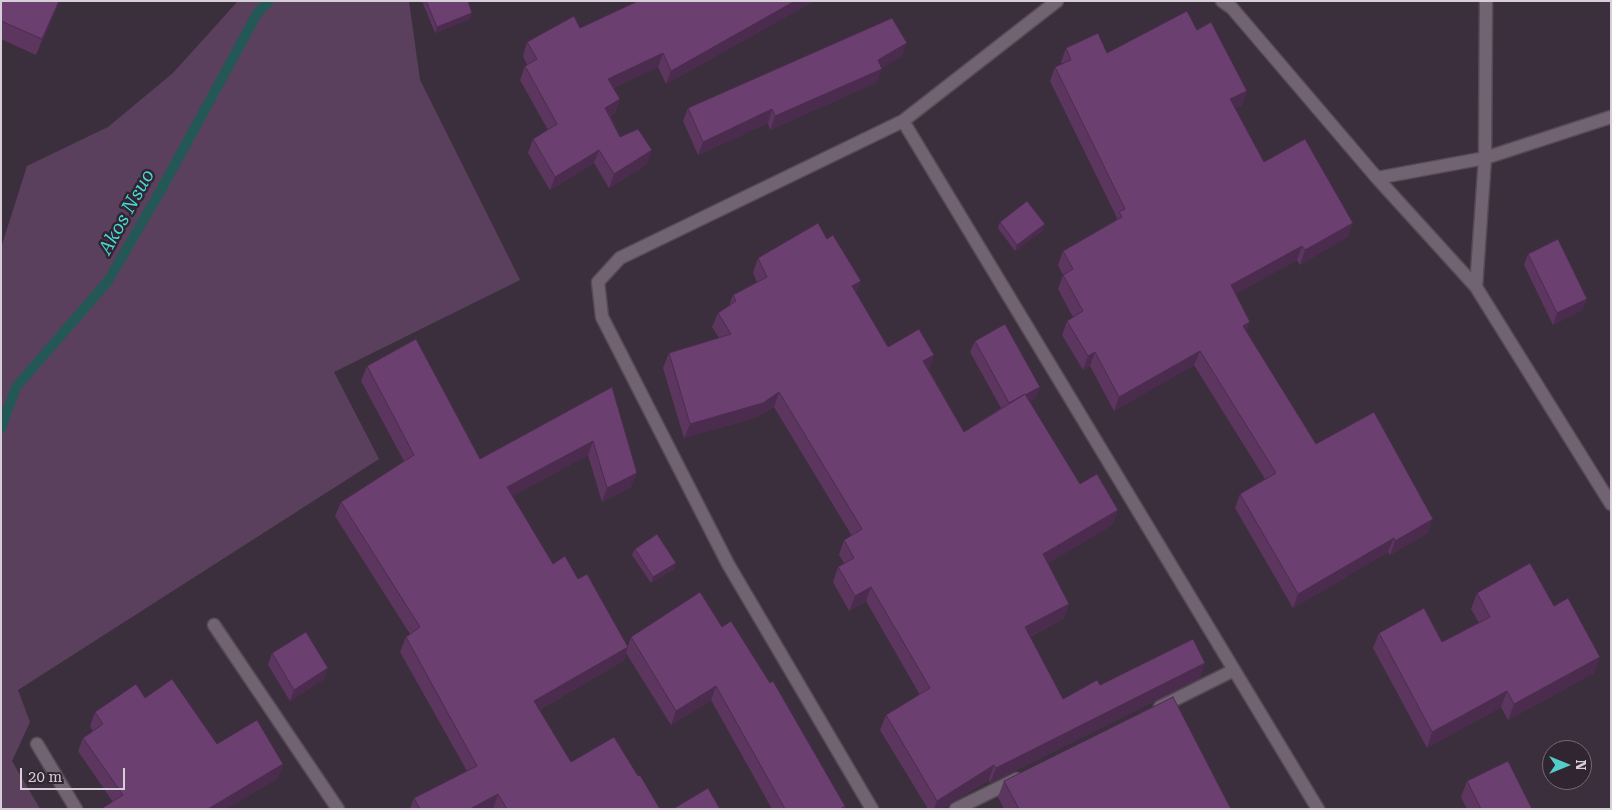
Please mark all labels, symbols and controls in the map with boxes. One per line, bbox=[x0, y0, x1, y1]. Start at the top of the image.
water label: Akos Nsuo bbox=[94, 165, 160, 259]
north arrow bbox=[1542, 740, 1592, 790]
scale bar bbox=[22, 758, 128, 790]
text: N bbox=[1573, 760, 1589, 770]
text: 20 m bbox=[28, 768, 62, 786]

